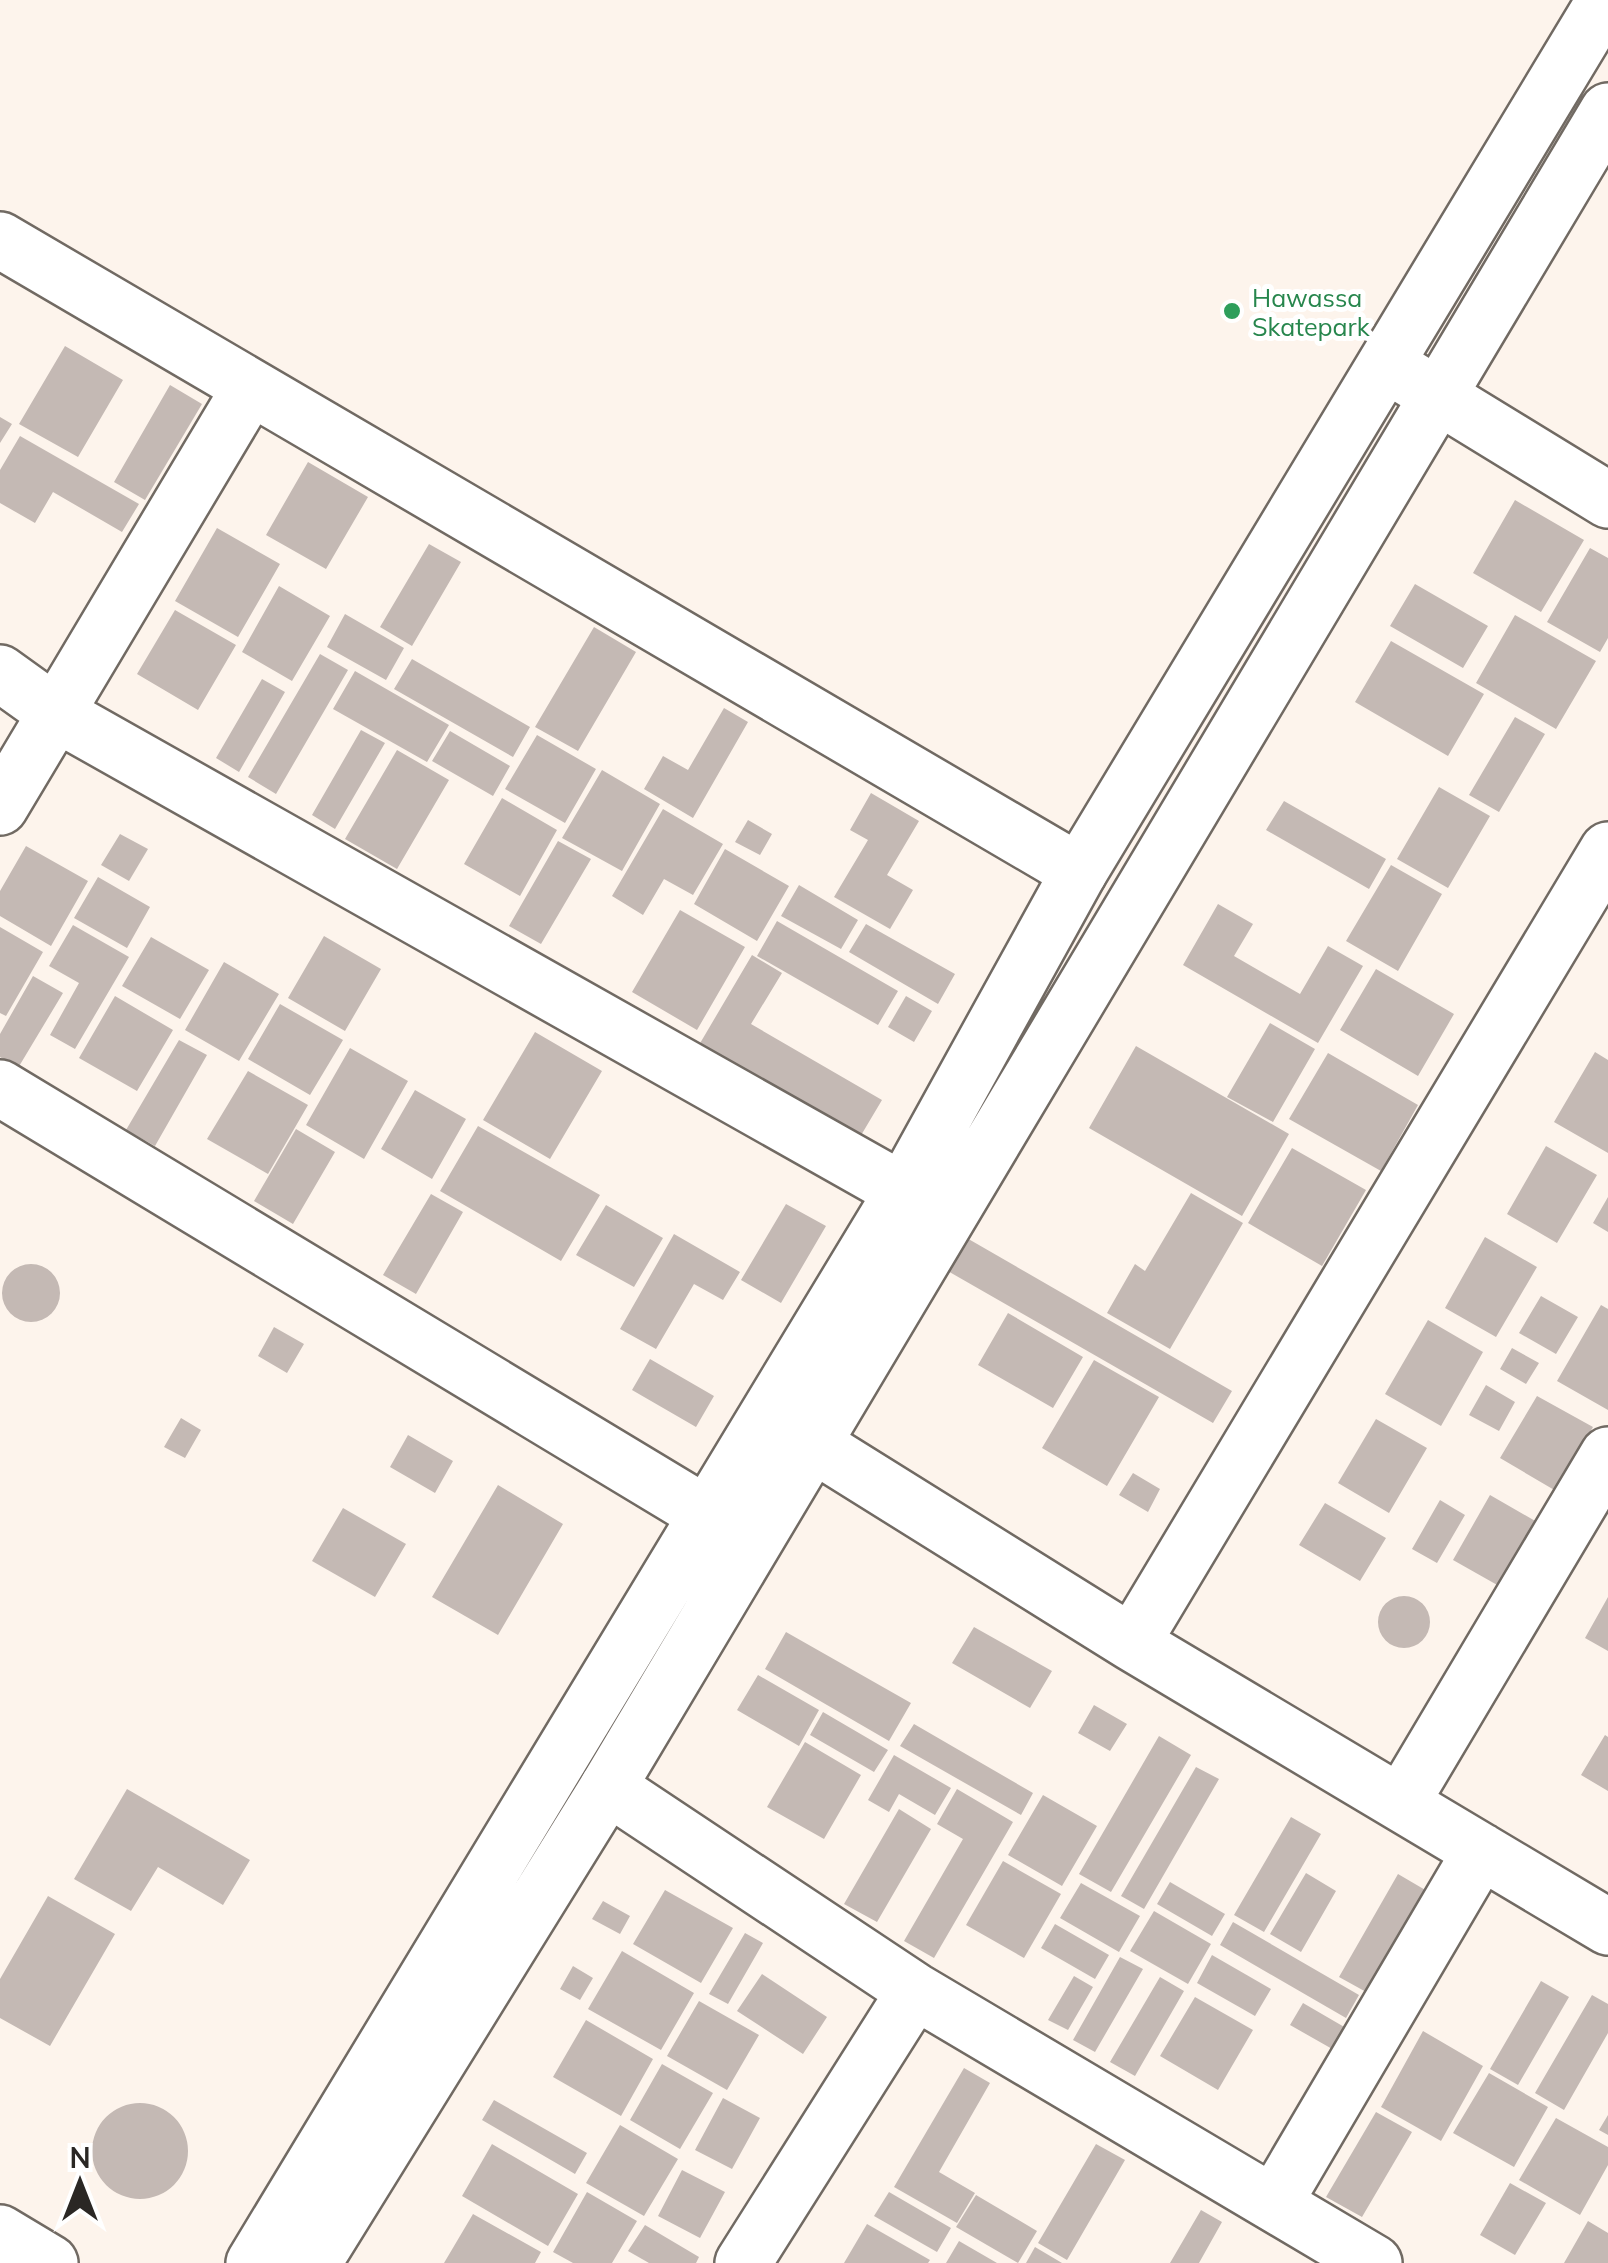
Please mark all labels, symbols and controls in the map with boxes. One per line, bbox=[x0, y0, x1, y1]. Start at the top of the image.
place label: Hawassa Skatepark bbox=[1252, 282, 1371, 342]
marker: Hawassa Skatepark bbox=[1221, 300, 1243, 322]
north arrow bbox=[30, 2133, 130, 2233]
text: N bbox=[69, 2140, 91, 2175]

